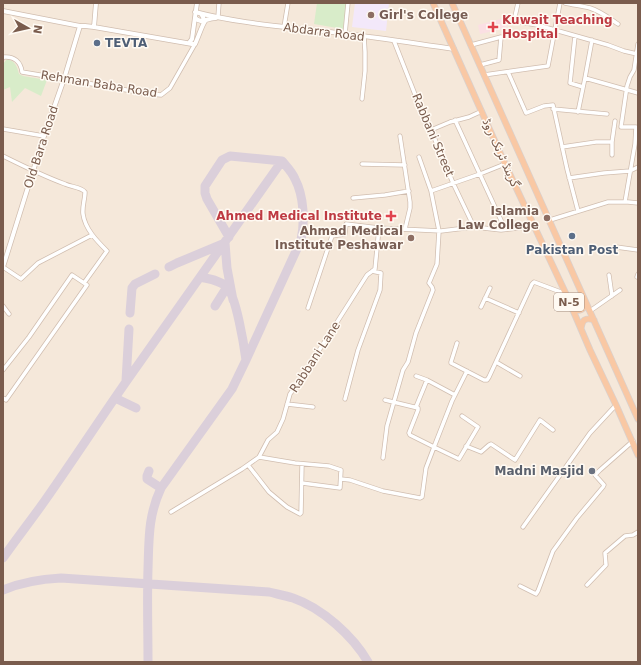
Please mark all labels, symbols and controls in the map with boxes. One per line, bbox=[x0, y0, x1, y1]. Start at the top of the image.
north arrow bbox=[8, 8, 48, 48]
place label: Girl's College bbox=[379, 8, 468, 22]
marker: Girl's College bbox=[366, 10, 376, 20]
place label: Kuwait Teaching Hospital bbox=[502, 13, 613, 41]
street label: Abdarra Road bbox=[283, 20, 365, 44]
marker: Kuwait Teaching Hospital bbox=[487, 21, 499, 33]
text: N bbox=[30, 24, 44, 35]
place label: TEVTA bbox=[105, 36, 148, 50]
marker: TEVTA bbox=[92, 38, 102, 48]
street label: Rehman Baba Road bbox=[40, 68, 158, 100]
street label: Rabbani Street bbox=[409, 91, 457, 179]
street label: Old Bara Road bbox=[21, 104, 61, 190]
street label: گرینڈ ٹرنک روڈ bbox=[479, 116, 523, 190]
place label: Islamia Law College bbox=[458, 204, 539, 232]
place label: Ahmed Medical Institute bbox=[216, 209, 382, 223]
marker: Ahmed Medical Institute bbox=[385, 210, 397, 222]
marker: Islamia Law College bbox=[542, 213, 552, 223]
place label: Ahmad Medical Institute Peshawar bbox=[275, 224, 403, 252]
marker: Pakistan Post bbox=[567, 231, 577, 241]
marker: Ahmad Medical Institute Peshawar bbox=[406, 233, 416, 243]
place label: Pakistan Post bbox=[526, 243, 618, 257]
road number: N-5 bbox=[554, 293, 584, 311]
street label: Rabbani Lane bbox=[287, 319, 343, 395]
place label: Madni Masjid bbox=[495, 464, 584, 478]
marker: Madni Masjid bbox=[587, 466, 597, 476]

